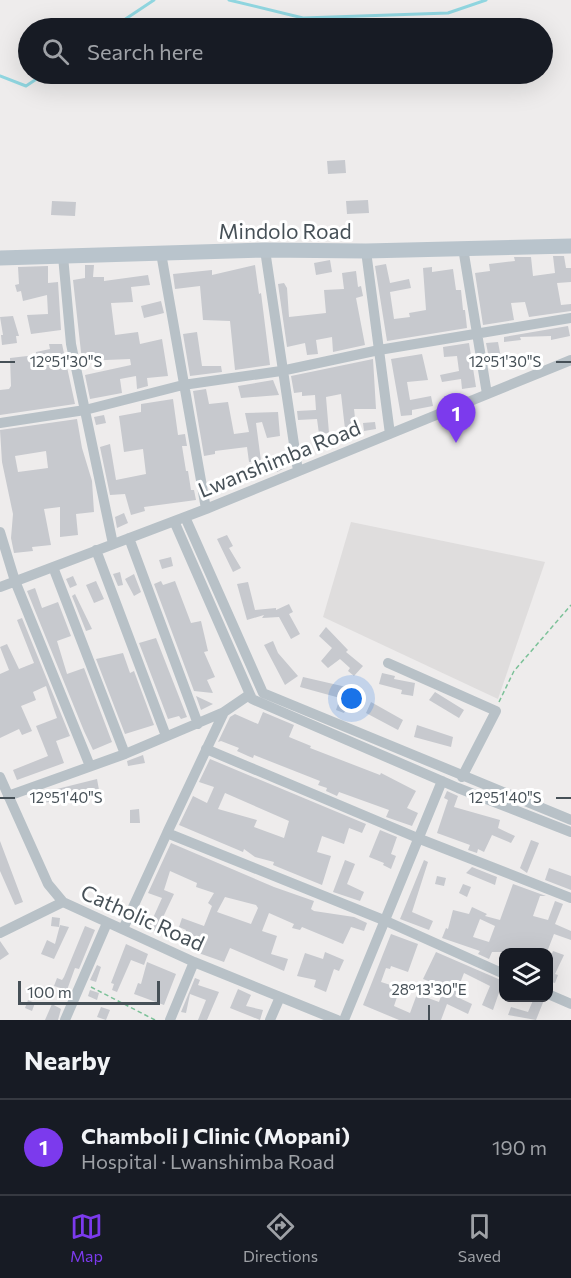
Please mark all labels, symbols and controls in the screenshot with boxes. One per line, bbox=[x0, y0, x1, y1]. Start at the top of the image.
search box bbox=[18, 18, 553, 84]
icon: search bbox=[39, 35, 72, 68]
text: Search here bbox=[87, 38, 203, 65]
street label: Mindolo Road bbox=[218, 218, 352, 243]
text: 12°51'30"S bbox=[30, 352, 103, 370]
text: 12°51'30"S bbox=[469, 352, 542, 370]
pin: 1 bbox=[436, 394, 476, 443]
street label: Lwanshimba Road bbox=[194, 414, 364, 502]
your location bbox=[337, 684, 366, 713]
text: 12°51'40"S bbox=[29, 788, 103, 806]
text: 12°51'40"S bbox=[468, 788, 542, 806]
street label: Catholic Road bbox=[77, 879, 209, 955]
map controls bbox=[499, 948, 553, 1002]
button: layers bbox=[499, 948, 553, 1002]
scale bar bbox=[18, 978, 160, 1006]
text: 28°13'30"E bbox=[391, 980, 467, 998]
text: 100 m bbox=[27, 982, 72, 1001]
text: Nearby bbox=[24, 1044, 111, 1075]
text: Chamboli J Clinic (Mopani) bbox=[81, 1122, 350, 1149]
text: 1 bbox=[39, 1135, 48, 1159]
text: 190 m bbox=[492, 1135, 547, 1159]
text: Hospital · Lwanshimba Road bbox=[81, 1149, 335, 1173]
tab: Map bbox=[70, 1210, 103, 1265]
tab: Directions bbox=[243, 1210, 318, 1265]
tab: Saved bbox=[458, 1210, 501, 1265]

